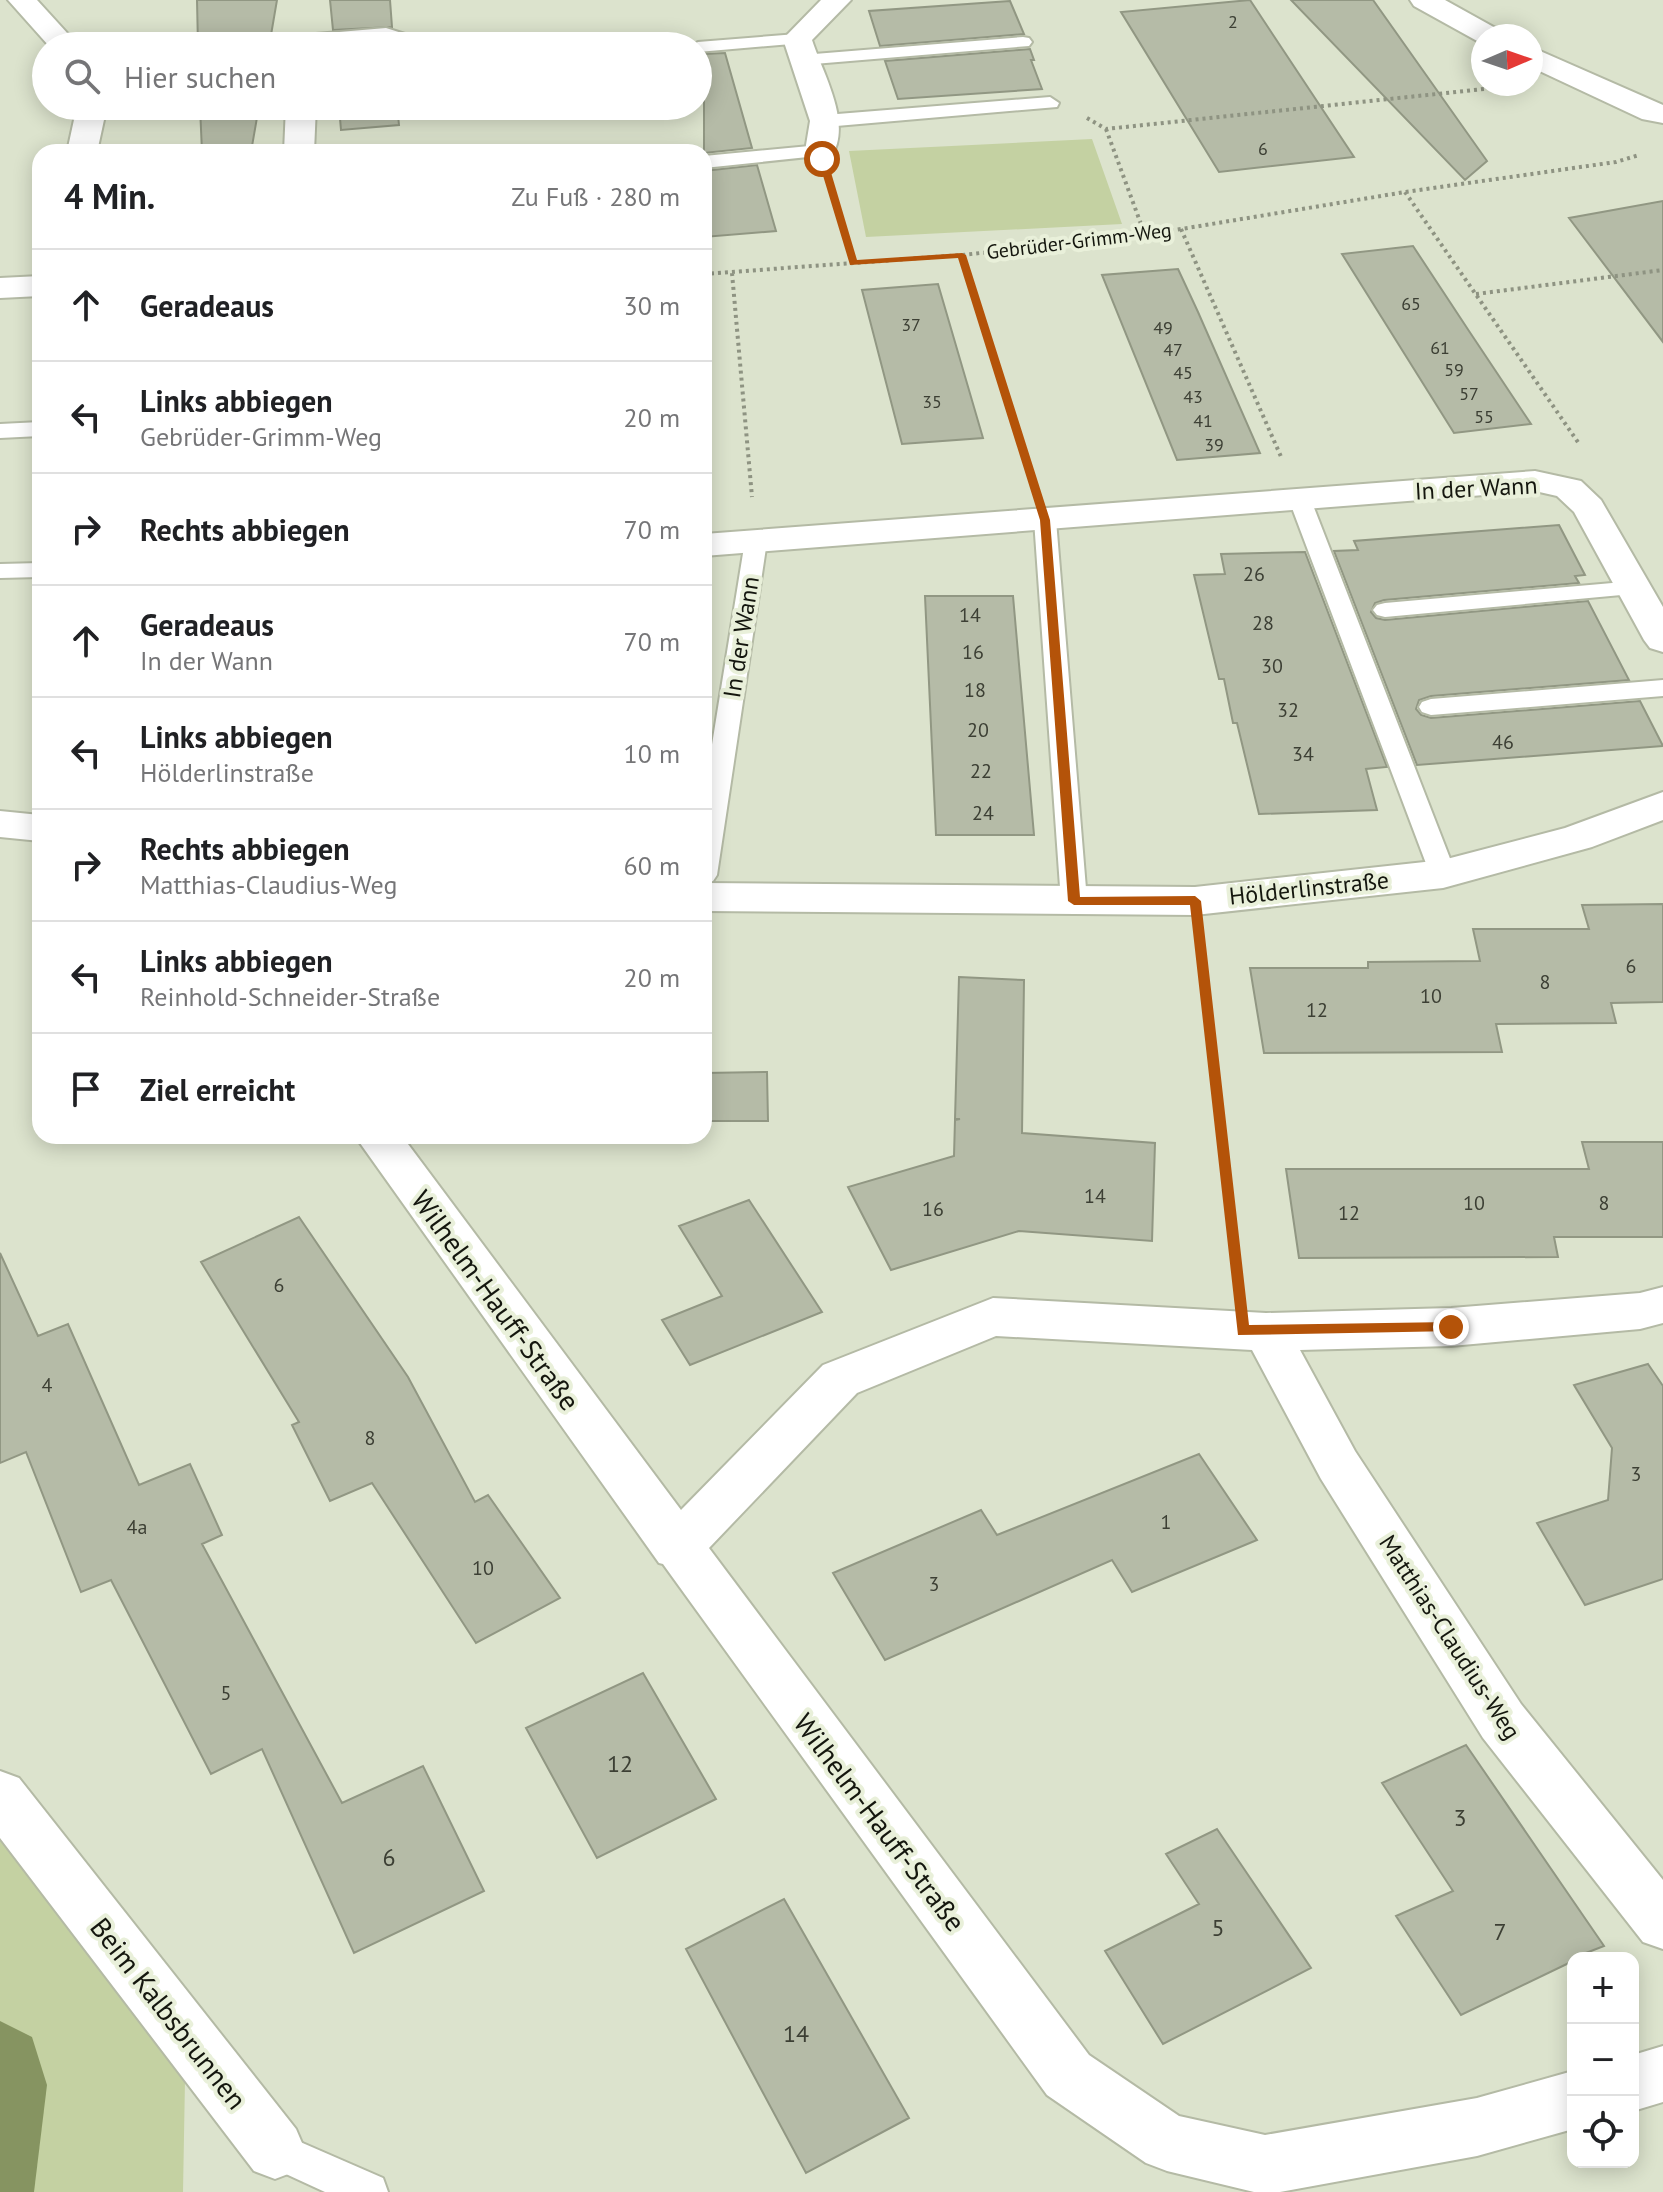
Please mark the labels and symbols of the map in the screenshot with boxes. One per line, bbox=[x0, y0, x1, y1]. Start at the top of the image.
house number: 2 bbox=[1228, 10, 1238, 33]
north arrow bbox=[1471, 24, 1543, 96]
house number: 6 bbox=[1258, 137, 1268, 160]
route start bbox=[804, 141, 840, 177]
street label: Gebrüder-Grimm-Weg bbox=[985, 217, 1173, 265]
house number: 65 bbox=[1401, 292, 1421, 315]
house number: 37 bbox=[901, 313, 921, 336]
house number: 49 bbox=[1153, 316, 1173, 339]
house number: 61 bbox=[1430, 336, 1450, 359]
house number: 47 bbox=[1163, 338, 1183, 361]
house number: 59 bbox=[1444, 358, 1464, 381]
house number: 45 bbox=[1173, 361, 1193, 384]
house number: 57 bbox=[1459, 382, 1479, 405]
house number: 43 bbox=[1183, 385, 1203, 408]
house number: 35 bbox=[922, 390, 942, 413]
house number: 55 bbox=[1474, 405, 1494, 428]
house number: 41 bbox=[1193, 409, 1213, 432]
house number: 39 bbox=[1204, 433, 1224, 456]
street label: In der Wann bbox=[1414, 469, 1538, 507]
house number: 26 bbox=[1243, 561, 1265, 587]
street label: In der Wann bbox=[716, 574, 766, 700]
house number: 14 bbox=[959, 602, 981, 628]
house number: 28 bbox=[1252, 610, 1274, 636]
house number: 16 bbox=[962, 639, 984, 665]
house number: 30 bbox=[1261, 653, 1283, 679]
house number: 18 bbox=[964, 677, 986, 703]
house number: 32 bbox=[1277, 697, 1299, 723]
house number: 20 bbox=[967, 717, 989, 743]
house number: 46 bbox=[1492, 729, 1514, 755]
house number: 34 bbox=[1292, 741, 1314, 767]
house number: 22 bbox=[970, 758, 992, 784]
house number: 24 bbox=[972, 800, 994, 826]
street label: Hölderlinstraße bbox=[1228, 864, 1390, 912]
house number: 6 bbox=[1626, 953, 1636, 979]
house number: 8 bbox=[1540, 969, 1550, 995]
house number: 10 bbox=[1420, 983, 1442, 1009]
house number: 12 bbox=[1306, 997, 1328, 1023]
street label: Wilhelm-Hauff-Straße bbox=[404, 1182, 588, 1418]
house number: 14 bbox=[1084, 1183, 1106, 1209]
house number: 10 bbox=[1463, 1190, 1485, 1216]
house number: 8 bbox=[1599, 1190, 1609, 1216]
house number: 16 bbox=[922, 1196, 944, 1222]
house number: 12 bbox=[1338, 1200, 1360, 1226]
house number: 6 bbox=[274, 1272, 284, 1298]
route end bbox=[1433, 1309, 1469, 1345]
house number: 4 bbox=[42, 1372, 53, 1398]
house number: 8 bbox=[365, 1425, 375, 1451]
house number: 3 bbox=[1631, 1461, 1641, 1487]
house number: 1 bbox=[1161, 1509, 1171, 1535]
house number: 4a bbox=[127, 1514, 147, 1540]
street label: Matthias-Claudius-Weg bbox=[1372, 1529, 1528, 1745]
house number: 10 bbox=[472, 1555, 494, 1581]
house number: 3 bbox=[929, 1571, 939, 1597]
house number: 5 bbox=[221, 1680, 231, 1706]
street label: Wilhelm-Hauff-Straße bbox=[786, 1706, 974, 1938]
house number: 12 bbox=[607, 1748, 633, 1779]
house number: 3 bbox=[1453, 1802, 1467, 1833]
house number: 6 bbox=[382, 1842, 396, 1873]
street label: Beim Kalbsbrunnen bbox=[83, 1910, 255, 2116]
house number: 5 bbox=[1211, 1912, 1225, 1943]
house number: 7 bbox=[1493, 1916, 1507, 1947]
house number: 14 bbox=[783, 2018, 809, 2049]

